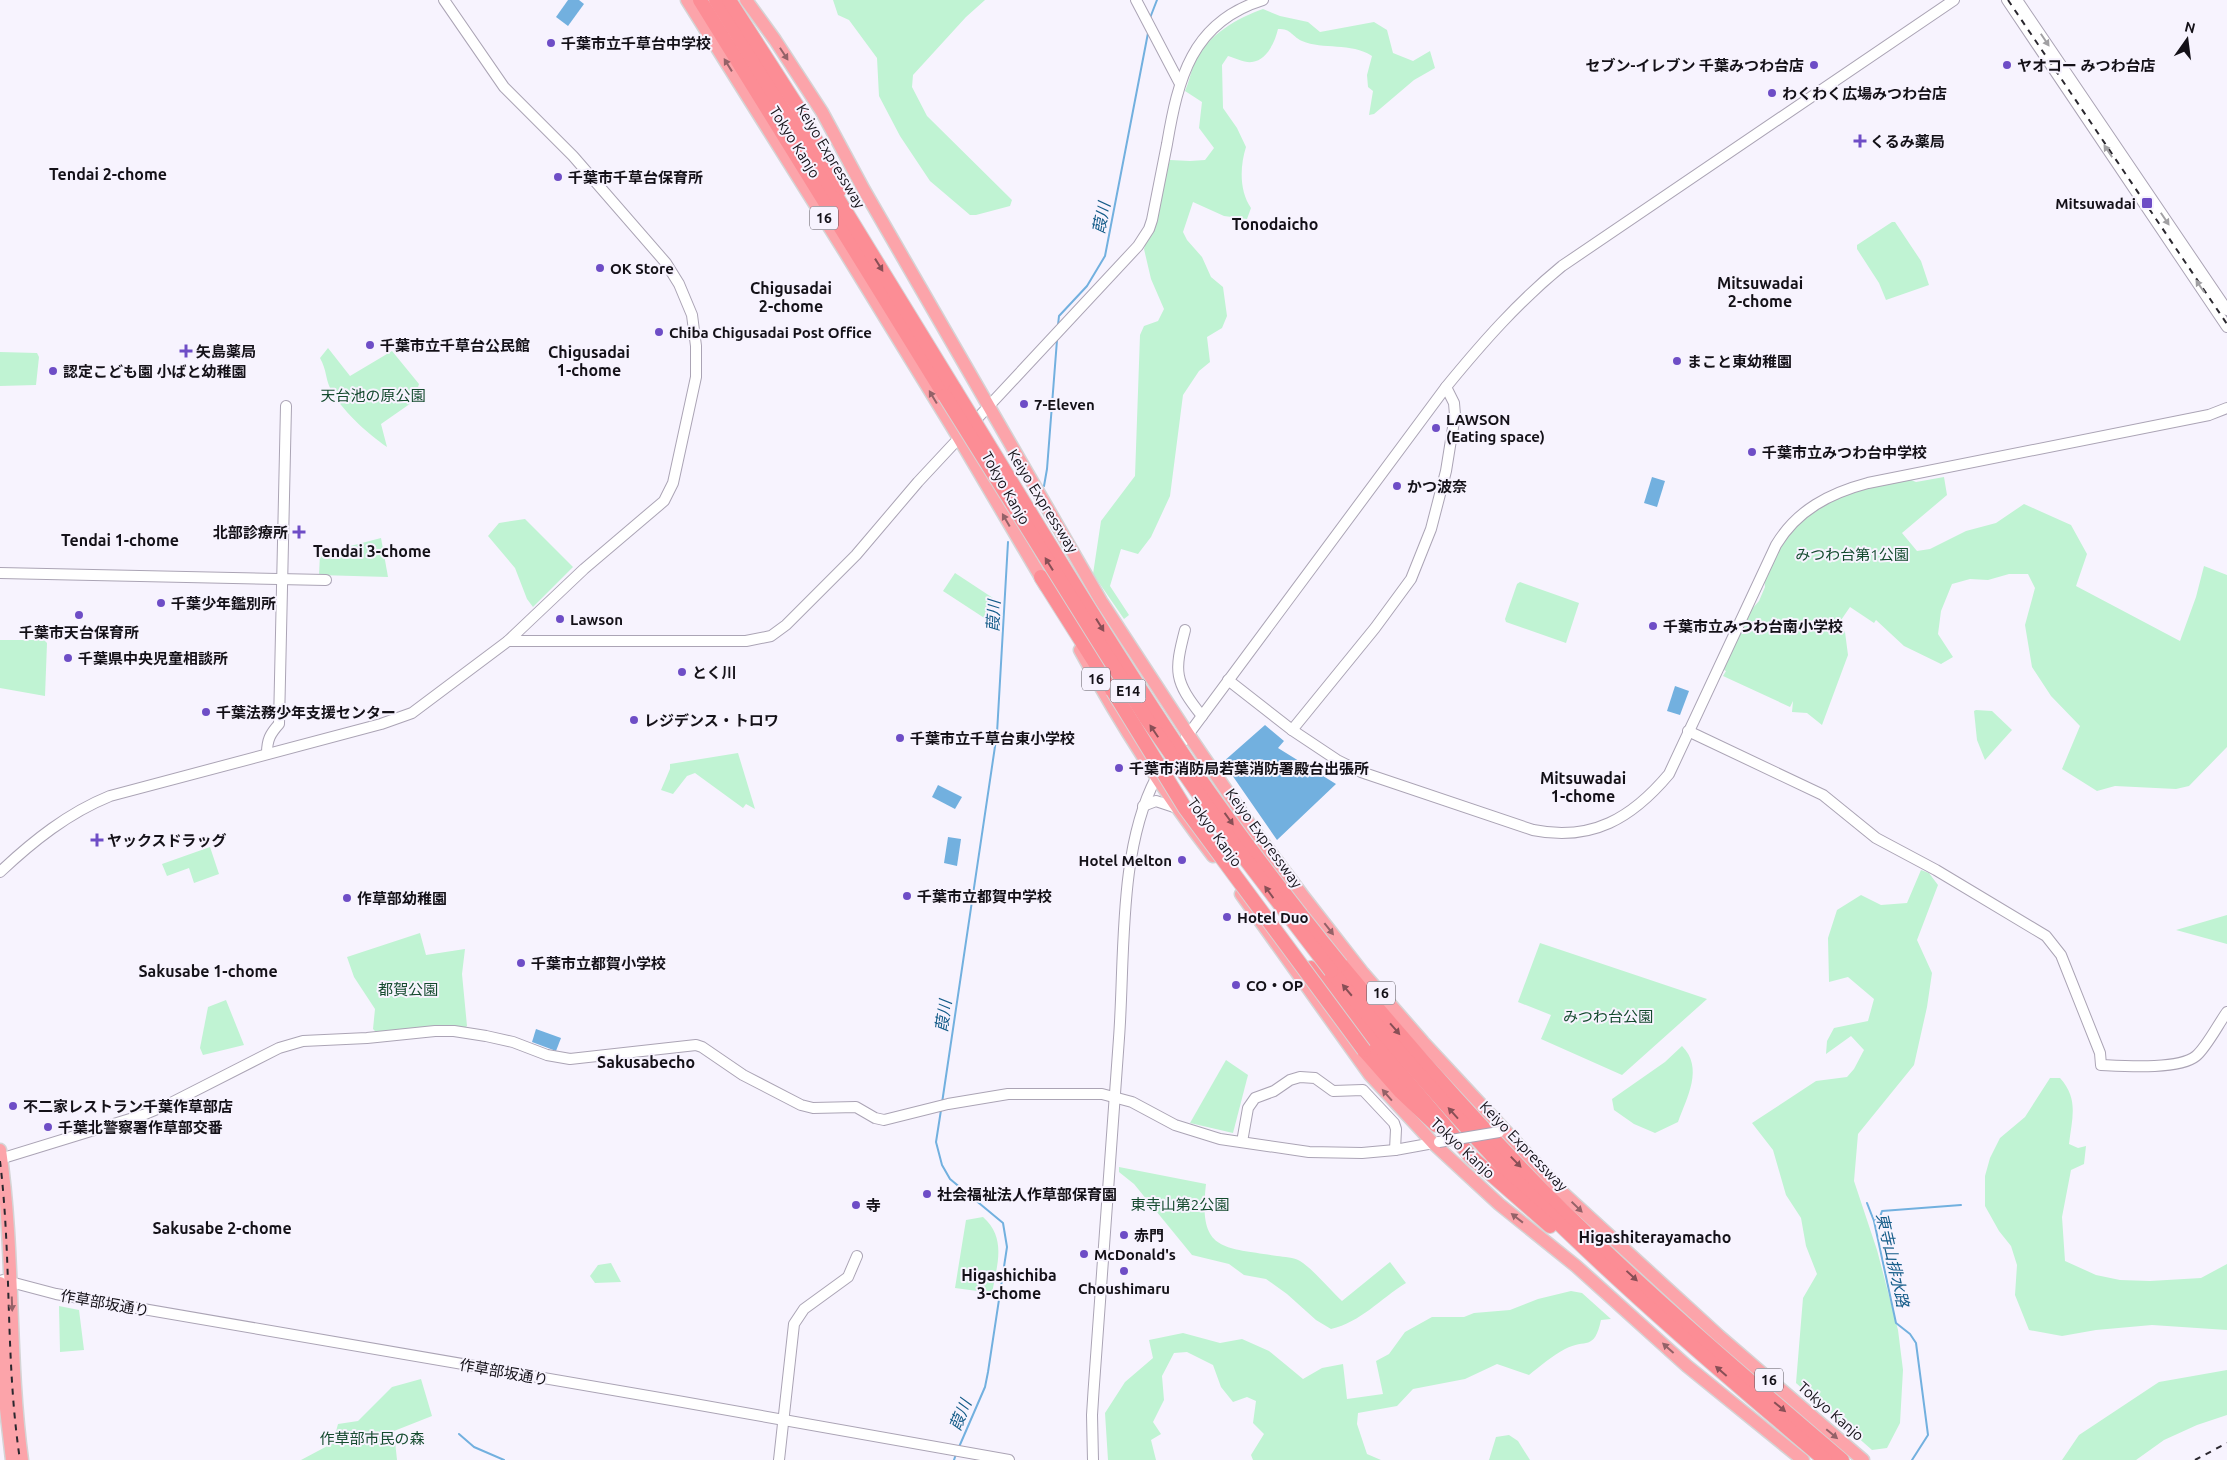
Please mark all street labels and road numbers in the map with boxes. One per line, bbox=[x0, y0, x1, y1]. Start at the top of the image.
street label: Keiyo Expressway bbox=[793, 101, 869, 211]
street label: Tokyo Kanjo bbox=[766, 103, 824, 181]
road number: 16 bbox=[810, 207, 838, 230]
street label: Keiyo Expressway bbox=[1004, 446, 1082, 556]
street label: Tokyo Kanjo bbox=[978, 449, 1034, 527]
road number: 16 bbox=[1082, 668, 1110, 691]
road number: E14 bbox=[1110, 679, 1146, 702]
street label: Keiyo Expressway bbox=[1222, 785, 1306, 891]
street label: Tokyo Kanjo bbox=[1184, 794, 1246, 870]
road number: 16 bbox=[1367, 981, 1395, 1004]
street label: Keiyo Expressway bbox=[1477, 1097, 1571, 1195]
street label: Tokyo Kanjo bbox=[1427, 1114, 1499, 1182]
street label: 作草部坂通り bbox=[59, 1287, 151, 1319]
street label: 作草部坂通り bbox=[458, 1356, 550, 1388]
road number: 16 bbox=[1755, 1368, 1783, 1392]
street label: Tokyo Kanjo bbox=[1795, 1378, 1867, 1444]

